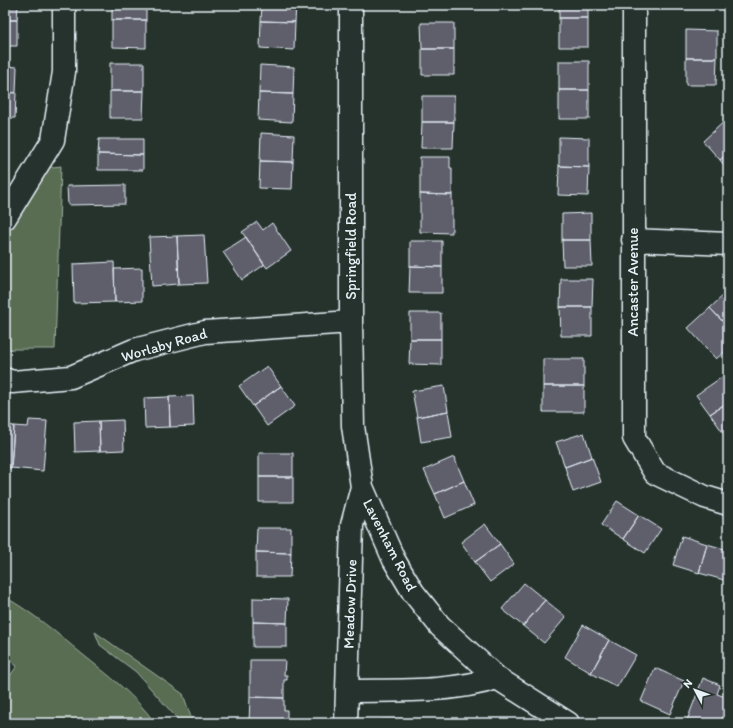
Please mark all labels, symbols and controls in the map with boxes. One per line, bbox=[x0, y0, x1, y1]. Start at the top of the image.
street label: Springfield Road bbox=[342, 192, 360, 300]
street label: Ancaster Avenue bbox=[624, 228, 642, 336]
street label: Worlaby Road bbox=[119, 324, 209, 366]
street label: Lavenham Road bbox=[359, 496, 421, 594]
street label: Meadow Drive bbox=[339, 559, 361, 649]
north arrow bbox=[675, 670, 715, 710]
text: N bbox=[680, 677, 695, 691]

